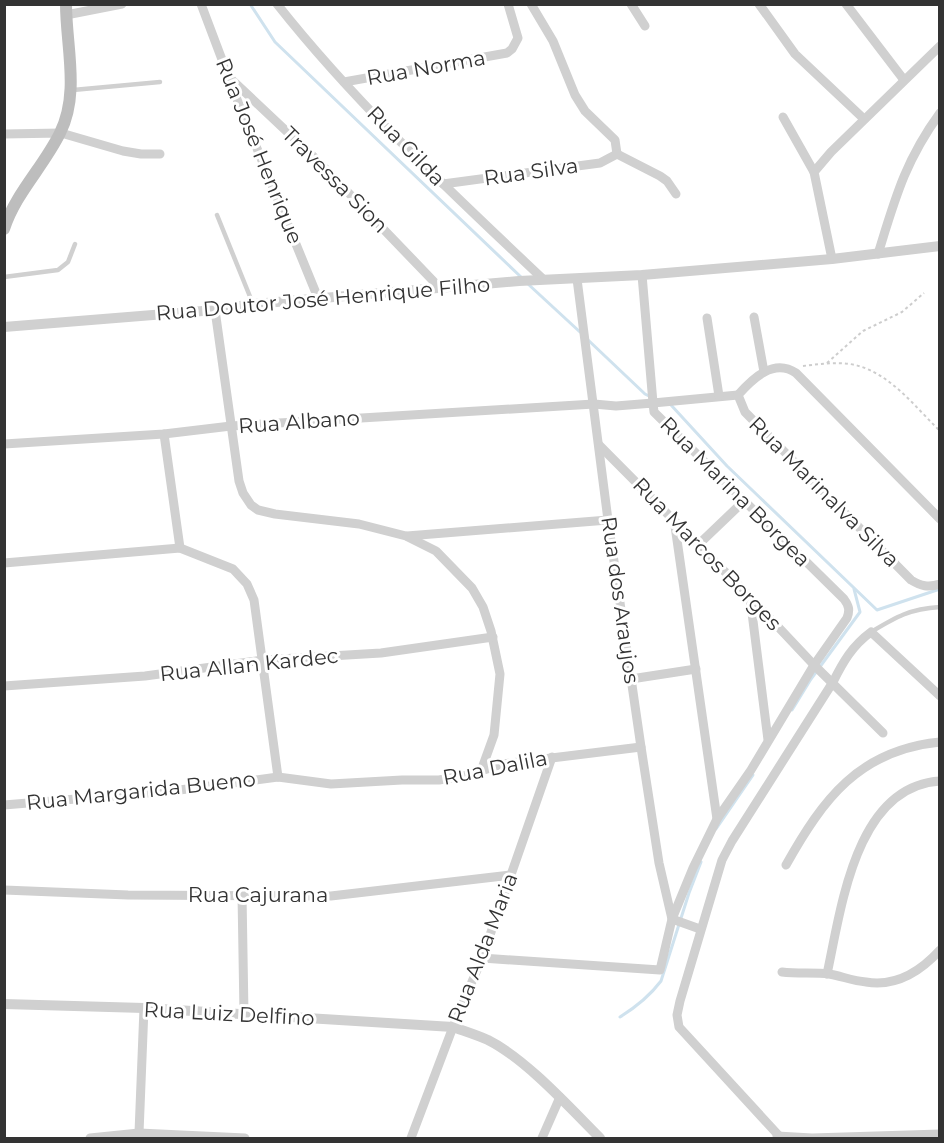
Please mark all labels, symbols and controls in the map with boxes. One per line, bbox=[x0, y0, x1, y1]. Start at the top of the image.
street label: Rua Norma bbox=[364, 45, 487, 90]
street label: Rua José Henrique bbox=[211, 54, 308, 247]
street label: Rua Gilda bbox=[362, 101, 451, 191]
street label: Travessa Sion bbox=[277, 121, 394, 238]
street label: Rua Silva bbox=[482, 153, 580, 190]
street label: Rua Doutor José Henrique Filho bbox=[155, 271, 491, 326]
street label: Rua Albano bbox=[237, 405, 361, 438]
street label: Rua Marina Borgea bbox=[655, 411, 816, 572]
street label: Rua Marinalva Silva bbox=[744, 411, 905, 572]
street label: Rua Marcos Borges bbox=[628, 472, 787, 635]
street label: Rua dos Araujos bbox=[596, 515, 645, 685]
street label: Rua Allan Kardec bbox=[158, 643, 340, 686]
street label: Rua Dalila bbox=[440, 745, 549, 790]
street label: Rua Margarida Bueno bbox=[25, 766, 257, 815]
street label: Rua Alda Maria bbox=[442, 869, 523, 1026]
street label: Rua Cajurana bbox=[188, 882, 328, 907]
street label: Rua Luiz Delfino bbox=[143, 997, 315, 1030]

